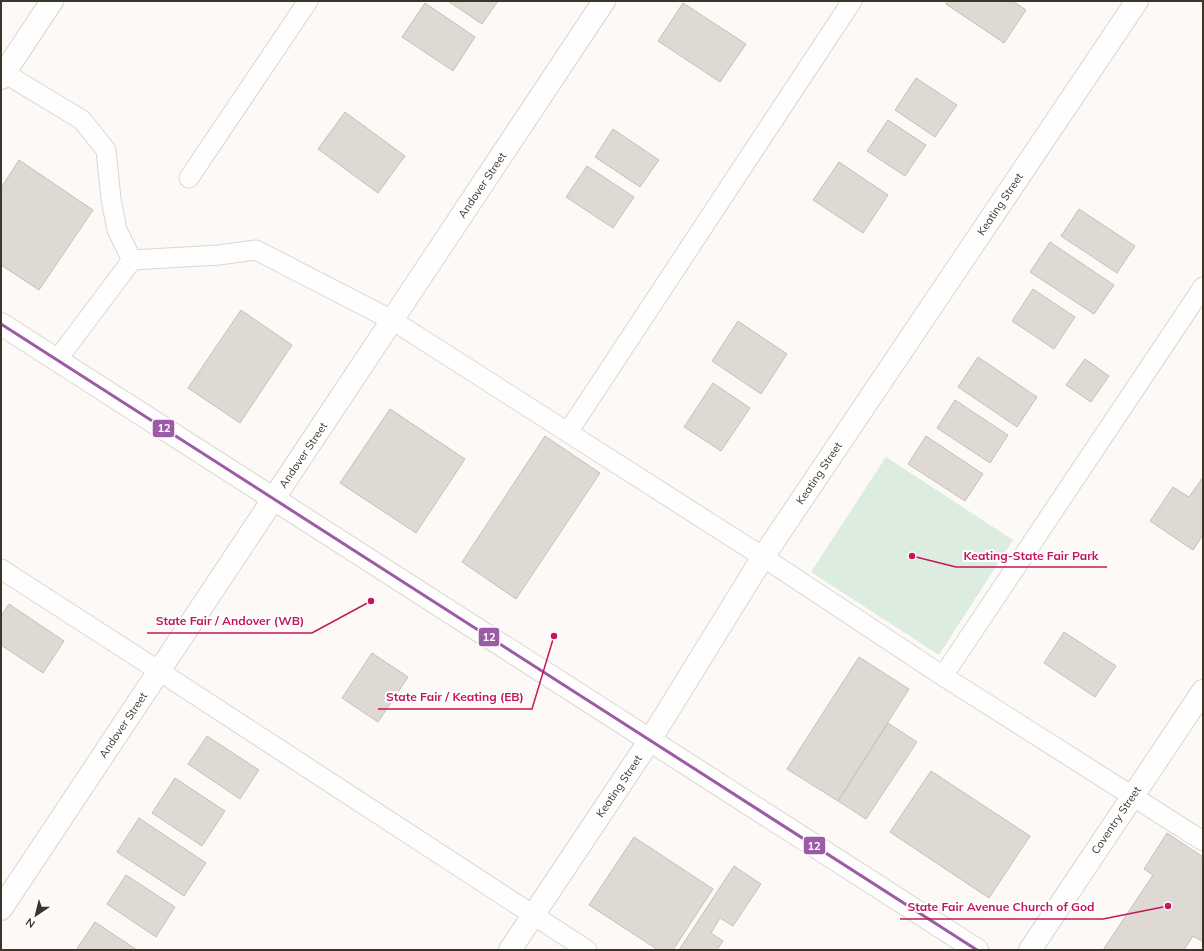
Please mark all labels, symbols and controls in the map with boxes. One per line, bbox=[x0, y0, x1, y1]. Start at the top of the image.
street label: Andover Street bbox=[455, 149, 509, 221]
street label: Keating Street bbox=[974, 170, 1026, 238]
line badge: 12 bbox=[152, 419, 175, 438]
street label: Andover Street bbox=[276, 419, 330, 491]
text: 12 bbox=[157, 421, 171, 435]
street label: Keating Street bbox=[793, 439, 845, 507]
callout: Keating-State Fair Park bbox=[956, 543, 1107, 567]
text: Keating-State Fair Park bbox=[964, 548, 1099, 563]
callout: State Fair / Andover (WB) bbox=[147, 609, 312, 633]
text: State Fair / Andover (WB) bbox=[156, 613, 304, 628]
line badge: 12 bbox=[478, 627, 500, 647]
text: 12 bbox=[482, 630, 496, 644]
callout: State Fair / Keating (EB) bbox=[378, 685, 532, 709]
street label: Andover Street bbox=[96, 689, 150, 761]
text: State Fair / Keating (EB) bbox=[386, 689, 524, 704]
street label: Keating Street bbox=[593, 752, 645, 820]
street label: Coventry Street bbox=[1088, 783, 1144, 857]
line badge: 12 bbox=[803, 836, 826, 855]
text: 12 bbox=[807, 839, 821, 853]
north arrow bbox=[16, 895, 56, 935]
callout: State Fair Avenue Church of God bbox=[900, 895, 1103, 919]
text: State Fair Avenue Church of God bbox=[907, 899, 1095, 914]
text: N bbox=[23, 915, 38, 931]

